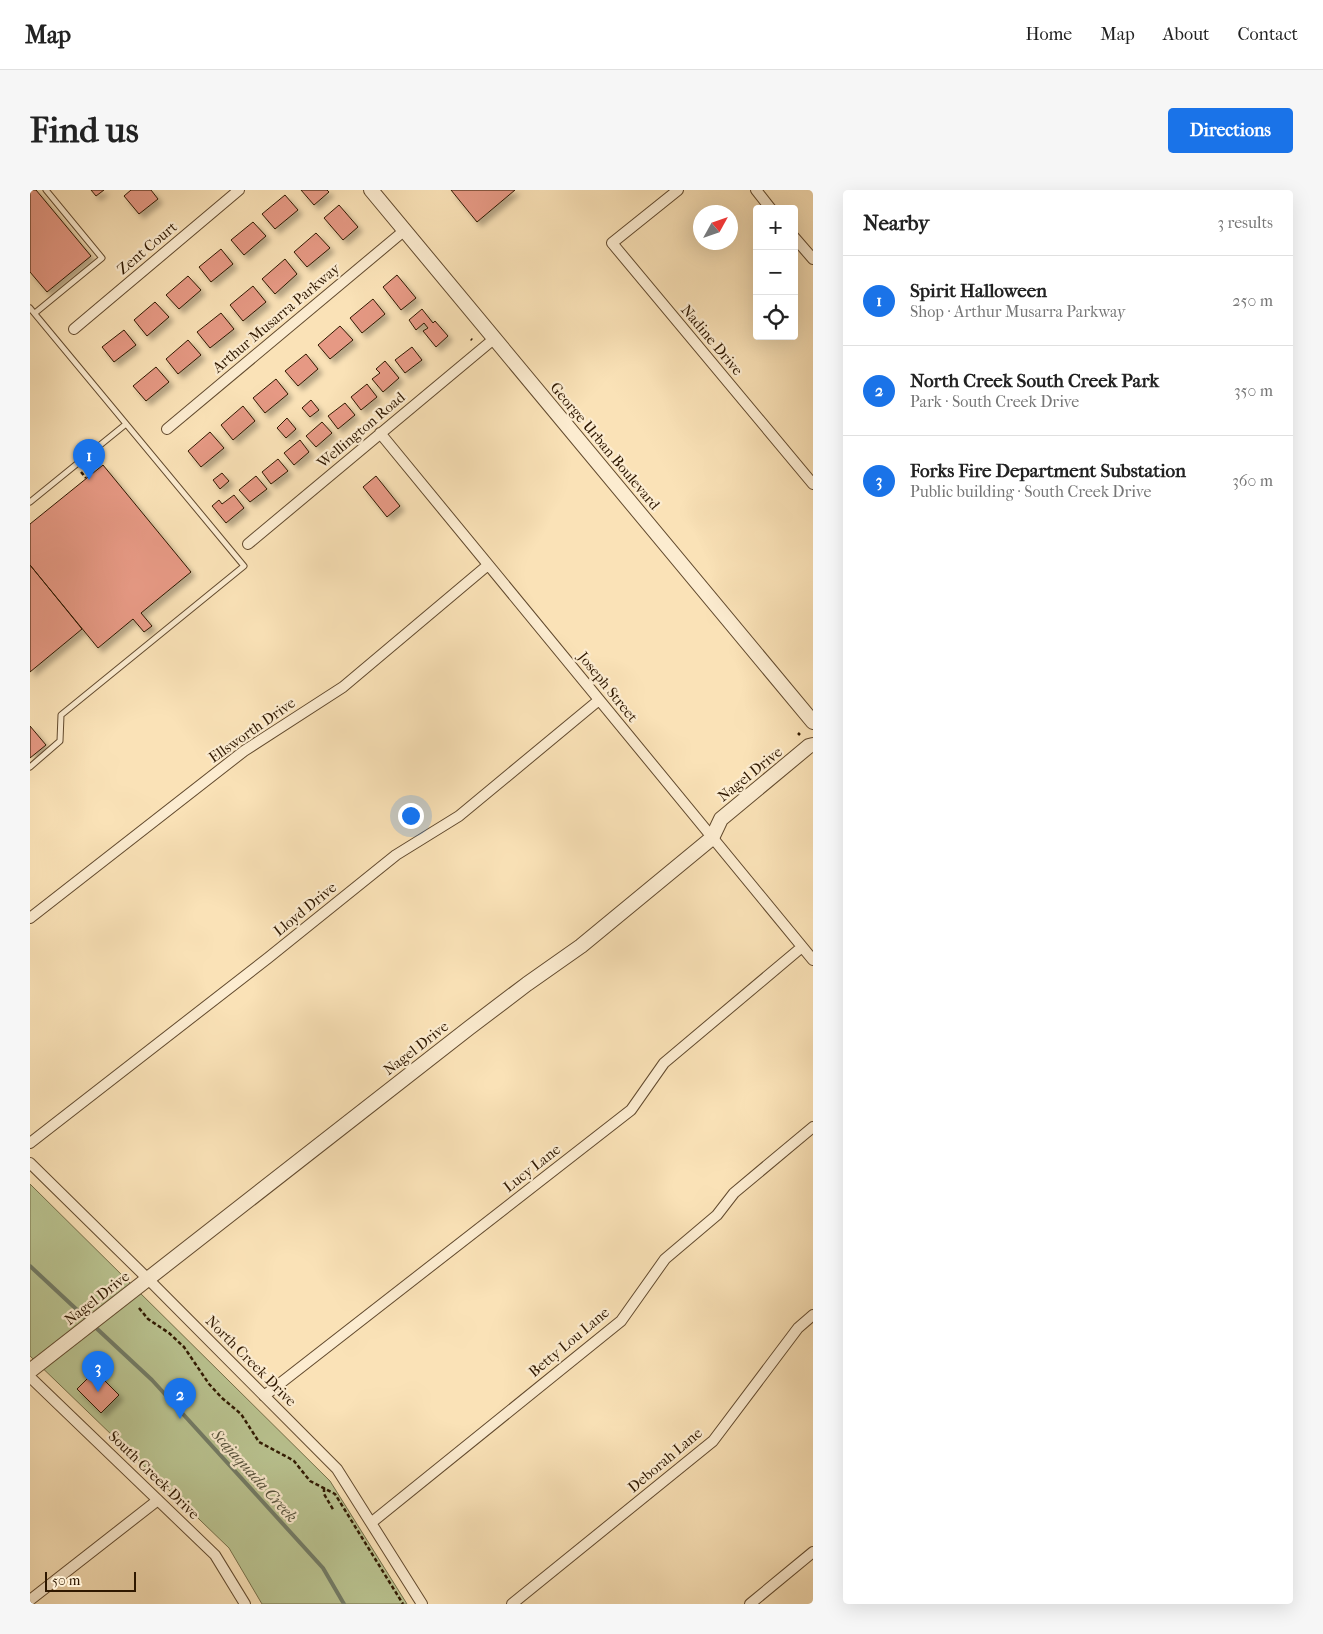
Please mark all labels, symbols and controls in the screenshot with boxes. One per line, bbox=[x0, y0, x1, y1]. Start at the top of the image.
text: Map bbox=[25, 21, 71, 49]
text: Home bbox=[1025, 24, 1072, 45]
text: Map bbox=[1100, 24, 1135, 45]
text: About bbox=[1163, 24, 1209, 45]
text: Contact bbox=[1237, 24, 1298, 45]
button: Directions bbox=[1168, 108, 1293, 153]
text: Find us bbox=[30, 110, 139, 151]
north arrow bbox=[693, 205, 738, 250]
map controls bbox=[753, 205, 798, 340]
button: + bbox=[753, 205, 798, 250]
text: Nearby bbox=[863, 211, 929, 235]
text: 3 results bbox=[1217, 213, 1273, 232]
street label: Zent Court bbox=[113, 217, 181, 278]
button: − bbox=[753, 250, 798, 295]
street label: Arthur Musarra Parkway bbox=[208, 259, 344, 377]
text: Spirit Halloween bbox=[910, 280, 1047, 302]
text: 1 bbox=[876, 291, 882, 310]
text: 250 m bbox=[1232, 291, 1273, 310]
button: locate bbox=[753, 295, 798, 340]
street label: Nadine Drive bbox=[677, 301, 747, 379]
text: Shop · Arthur Musarra Parkway bbox=[910, 302, 1126, 321]
text: North Creek South Creek Park bbox=[910, 370, 1159, 392]
street label: George Urban Boulevard bbox=[546, 379, 664, 514]
text: 2 bbox=[875, 381, 883, 400]
text: 350 m bbox=[1234, 381, 1273, 400]
street label: Wellington Road bbox=[313, 388, 409, 473]
text: Park · South Creek Drive bbox=[910, 392, 1079, 411]
pin: 1 bbox=[73, 439, 105, 480]
text: Forks Fire Department Substation bbox=[910, 460, 1186, 482]
text: 3 bbox=[876, 471, 882, 490]
text: 360 m bbox=[1232, 471, 1273, 490]
text: Public building · South Creek Drive bbox=[910, 482, 1151, 501]
street label: Joseph Street bbox=[574, 647, 642, 726]
street label: Ellsworth Drive bbox=[205, 693, 299, 766]
street label: Nagel Drive bbox=[714, 742, 786, 805]
your location bbox=[398, 803, 424, 829]
street label: Lloyd Drive bbox=[270, 878, 341, 940]
street label: Nagel Drive bbox=[380, 1017, 452, 1079]
street label: Lucy Lane bbox=[500, 1140, 565, 1196]
street label: Nagel Drive bbox=[61, 1267, 133, 1329]
street label: Betty Lou Lane bbox=[525, 1303, 613, 1381]
street label: North Creek Drive bbox=[202, 1312, 300, 1410]
pin: 3 bbox=[82, 1351, 114, 1392]
pin: 2 bbox=[164, 1378, 196, 1419]
street label: Deborah Lane bbox=[624, 1423, 706, 1496]
water label: Scajaquada Creek bbox=[207, 1424, 301, 1526]
street label: South Creek Drive bbox=[105, 1427, 204, 1523]
scale bar bbox=[45, 1569, 136, 1592]
text: 50 m bbox=[52, 1572, 80, 1589]

